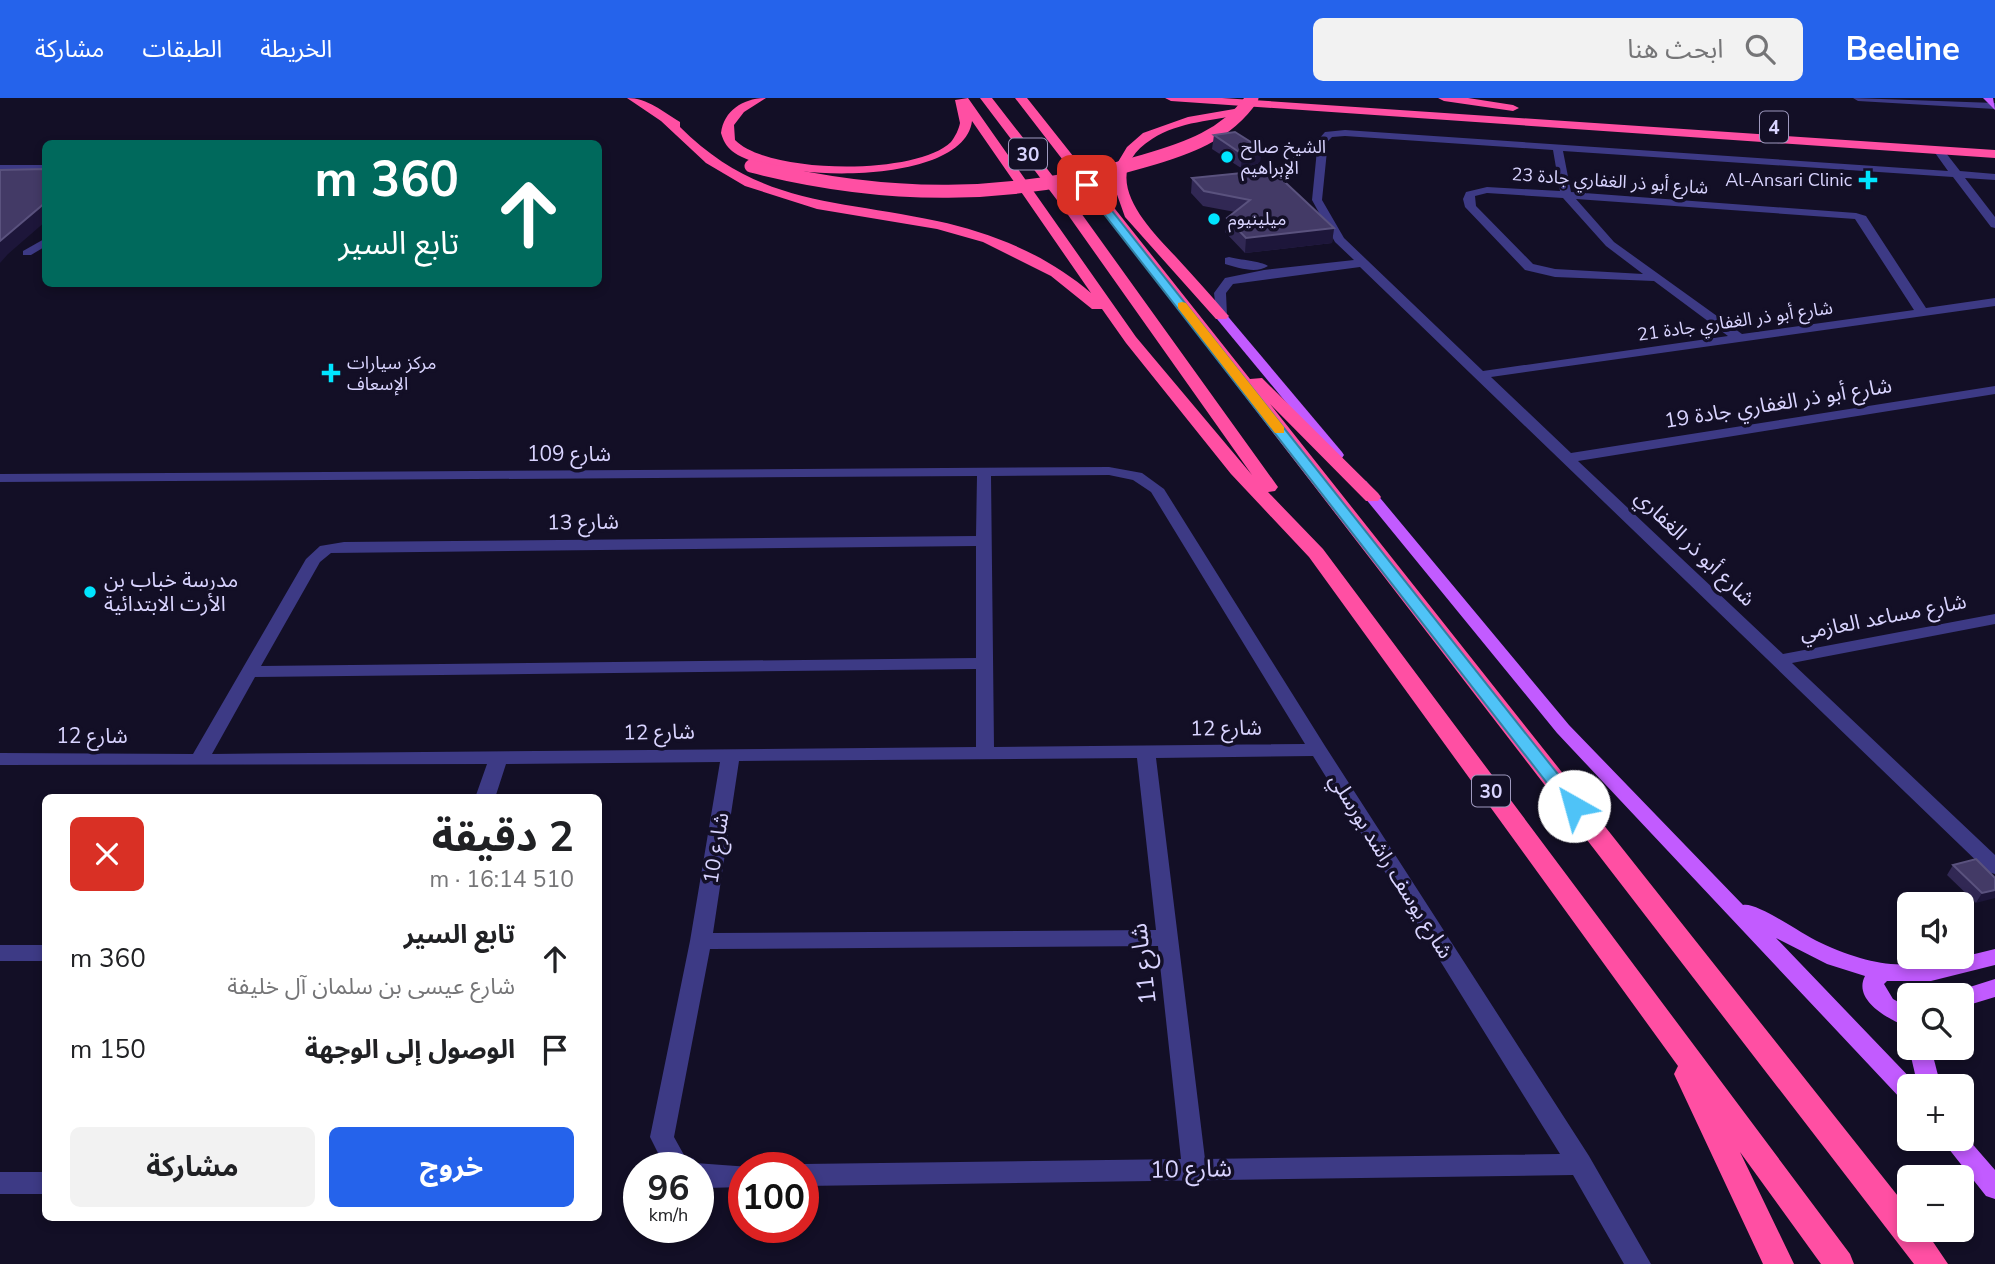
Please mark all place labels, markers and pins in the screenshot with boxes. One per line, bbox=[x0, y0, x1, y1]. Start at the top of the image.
place label: الشيخ صالح الإبراهيم bbox=[1241, 135, 1326, 181]
marker: الشيخ صالح الإبراهيم bbox=[1219, 149, 1235, 165]
pin bbox=[1057, 155, 1117, 215]
place label: Al-Ansari Clinic bbox=[1725, 168, 1852, 192]
marker: Al-Ansari Clinic bbox=[1858, 170, 1878, 190]
place label: ميلينيوم bbox=[1228, 207, 1286, 233]
marker: ميلينيوم bbox=[1206, 211, 1222, 227]
place label: مركز سيارات الإسعاف bbox=[347, 351, 436, 396]
marker: مركز سيارات الإسعاف bbox=[321, 363, 341, 383]
place label: مدرسة خباب بن الأرت الابتدائية bbox=[104, 566, 238, 618]
marker: مدرسة خباب بن الأرت الابتدائية bbox=[82, 584, 98, 600]

